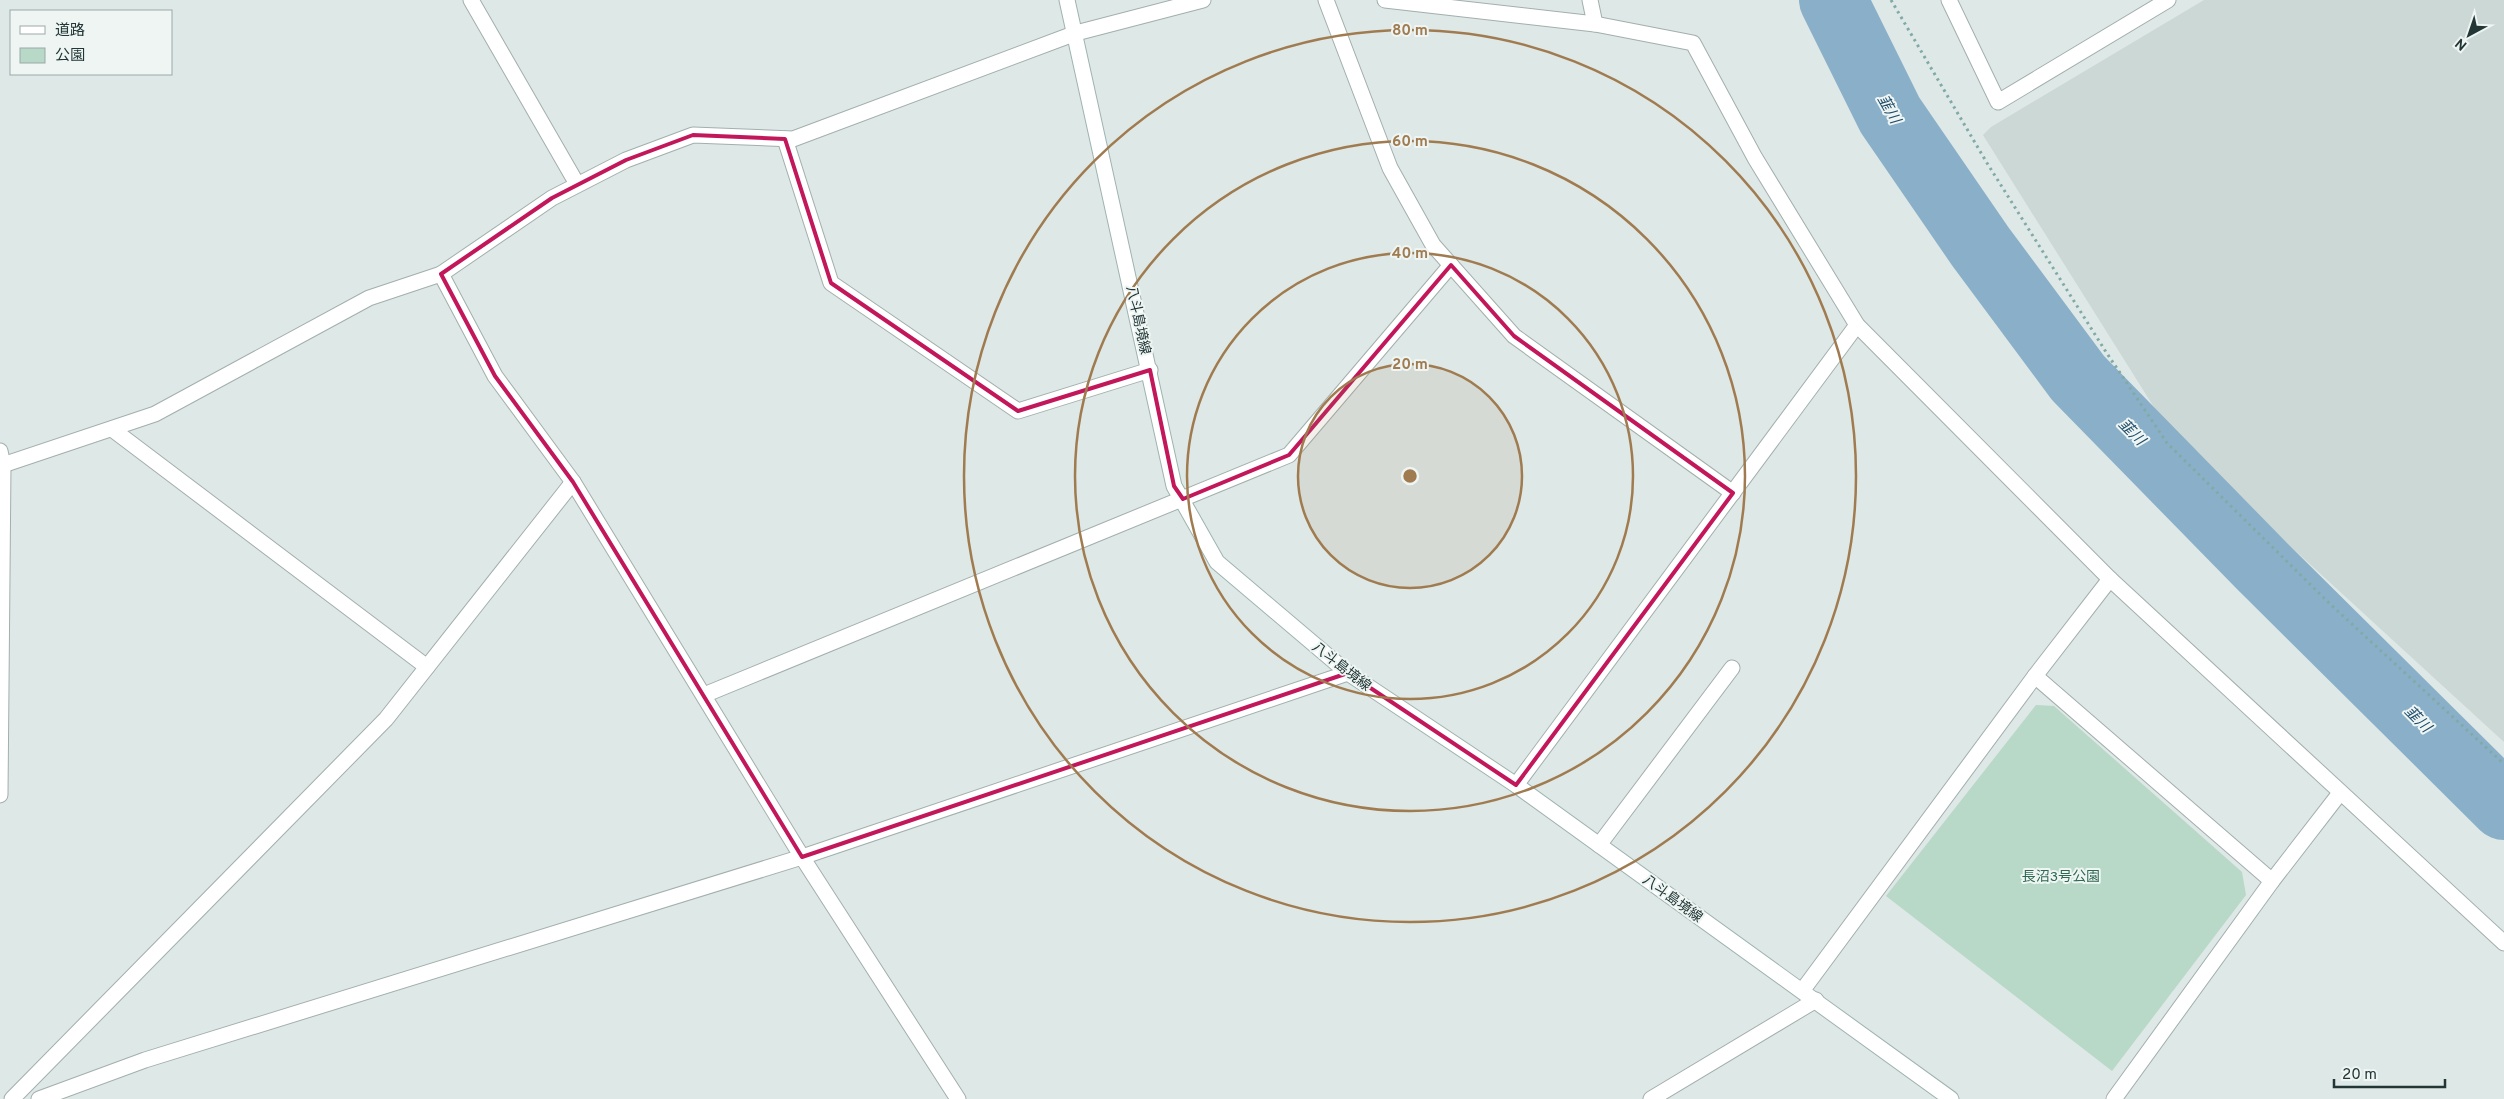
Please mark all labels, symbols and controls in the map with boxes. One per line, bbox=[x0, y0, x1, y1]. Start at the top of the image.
legend bbox=[10, 10, 172, 75]
north arrow bbox=[2444, 10, 2494, 60]
text: 道路 bbox=[55, 22, 85, 41]
text: 80 m bbox=[1392, 22, 1428, 41]
text: N bbox=[2452, 34, 2471, 54]
text: 公園 bbox=[55, 47, 85, 66]
water label: 韮川 bbox=[1872, 92, 1904, 129]
text: 60 m bbox=[1392, 133, 1428, 152]
text: 40 m bbox=[1392, 245, 1428, 264]
street label: 八斗島境線 bbox=[1122, 284, 1153, 356]
text: 20 m bbox=[1392, 356, 1428, 375]
water label: 韮川 bbox=[2114, 416, 2150, 452]
centre of rings bbox=[1401, 467, 1419, 485]
street label: 八斗島境線 bbox=[1308, 639, 1374, 695]
water label: 韮川 bbox=[2400, 703, 2436, 739]
park label: 長沼3号公園 bbox=[2022, 869, 2100, 886]
street label: 八斗島境線 bbox=[1639, 872, 1705, 927]
scale bar bbox=[2334, 1056, 2445, 1088]
text: 20 m bbox=[2342, 1066, 2377, 1085]

